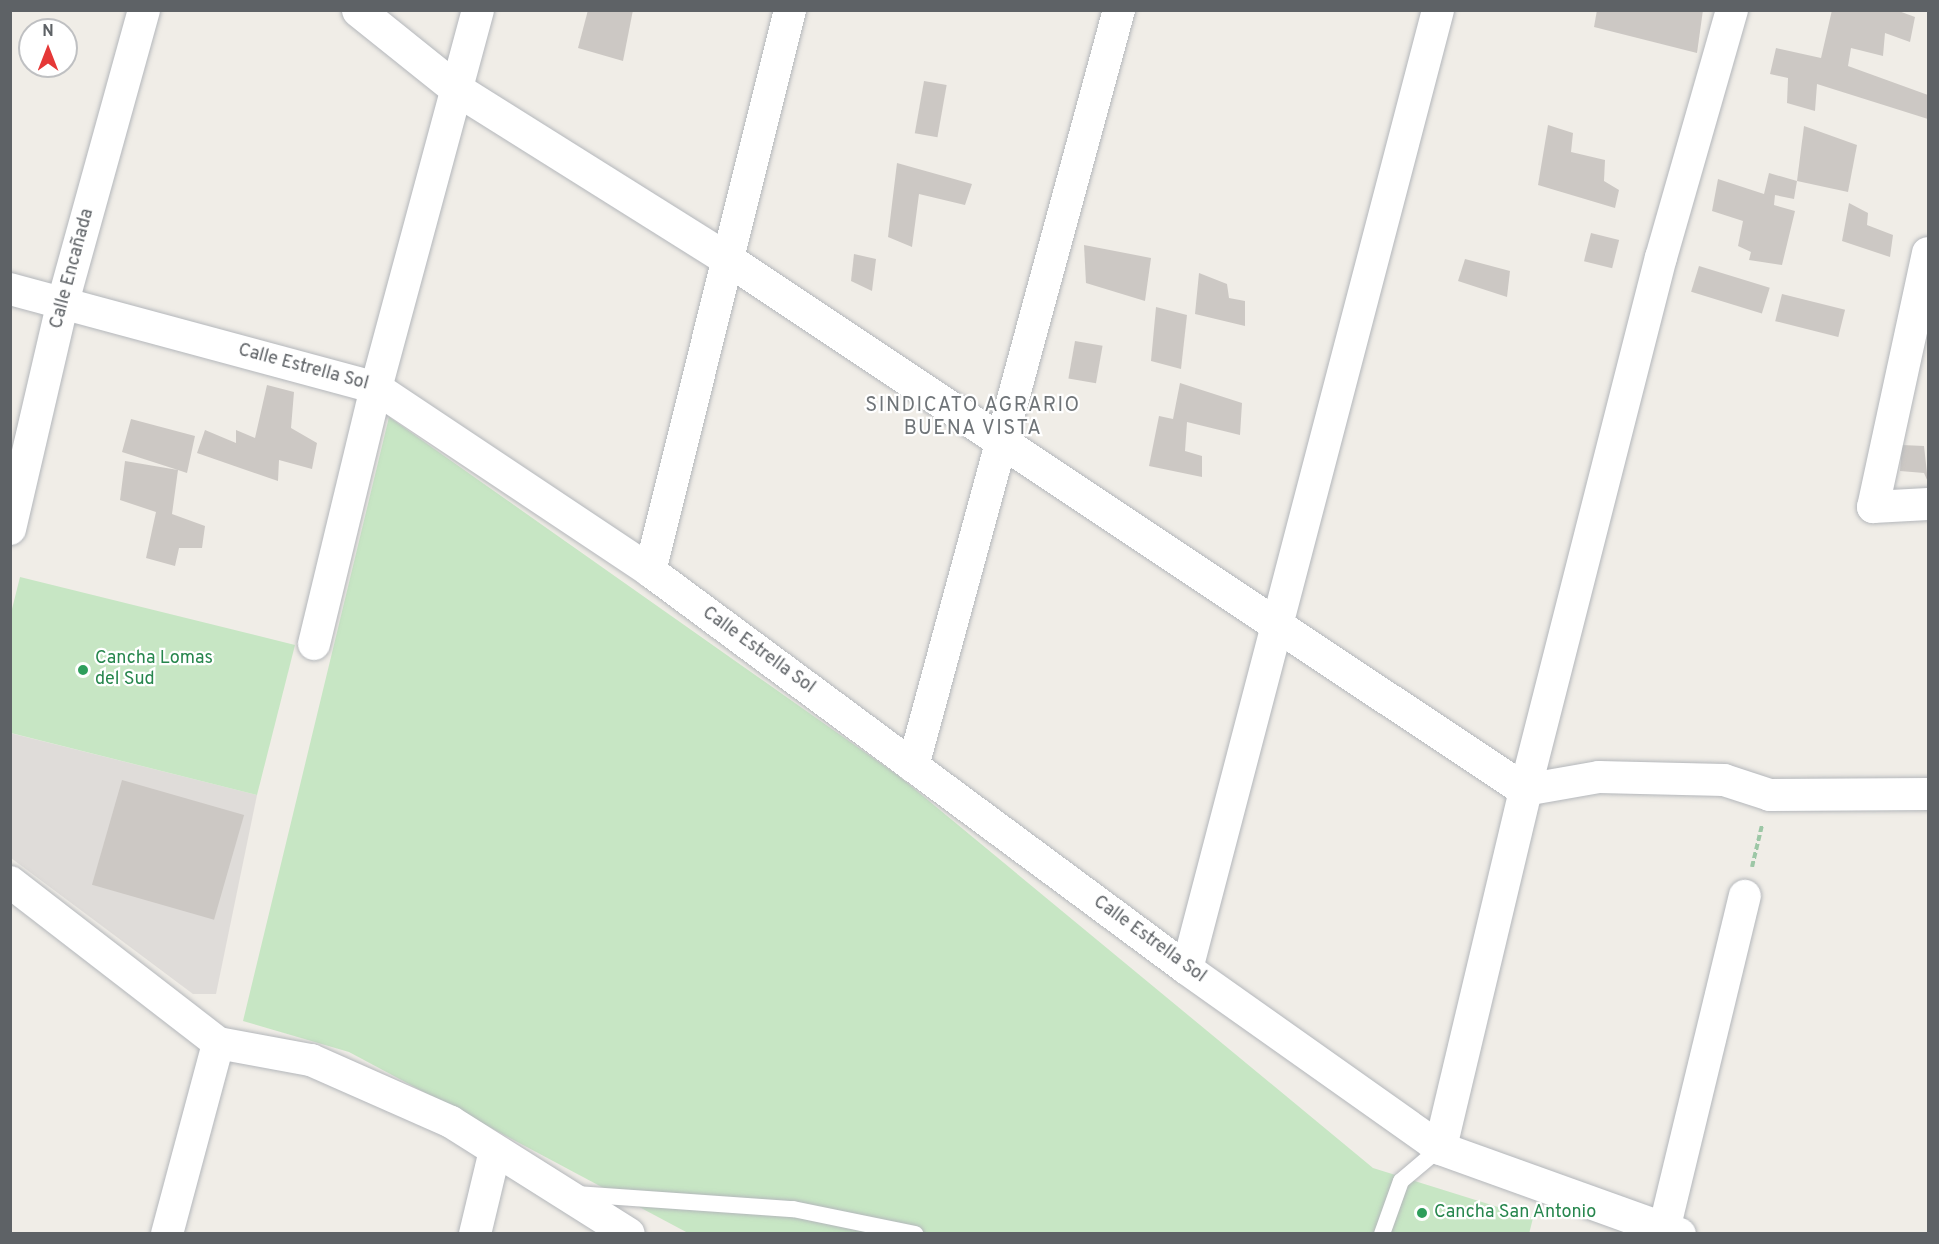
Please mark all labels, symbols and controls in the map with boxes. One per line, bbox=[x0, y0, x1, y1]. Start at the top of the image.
north arrow bbox=[18, 18, 78, 78]
text: N bbox=[42, 22, 54, 42]
street label: Calle Encañada bbox=[47, 207, 99, 331]
street label: Calle Estrella Sol bbox=[236, 340, 370, 396]
district label: SINDICATO AGRARIO BUENA VISTA bbox=[865, 394, 1081, 441]
street label: Calle Estrella Sol bbox=[698, 603, 818, 699]
place label: Cancha Lomas del Sud bbox=[95, 649, 213, 692]
marker: Cancha Lomas del Sud bbox=[76, 663, 90, 677]
street label: Calle Estrella Sol bbox=[1089, 892, 1209, 988]
place label: Cancha San Antonio bbox=[1434, 1202, 1597, 1224]
marker: Cancha San Antonio bbox=[1415, 1206, 1429, 1220]

